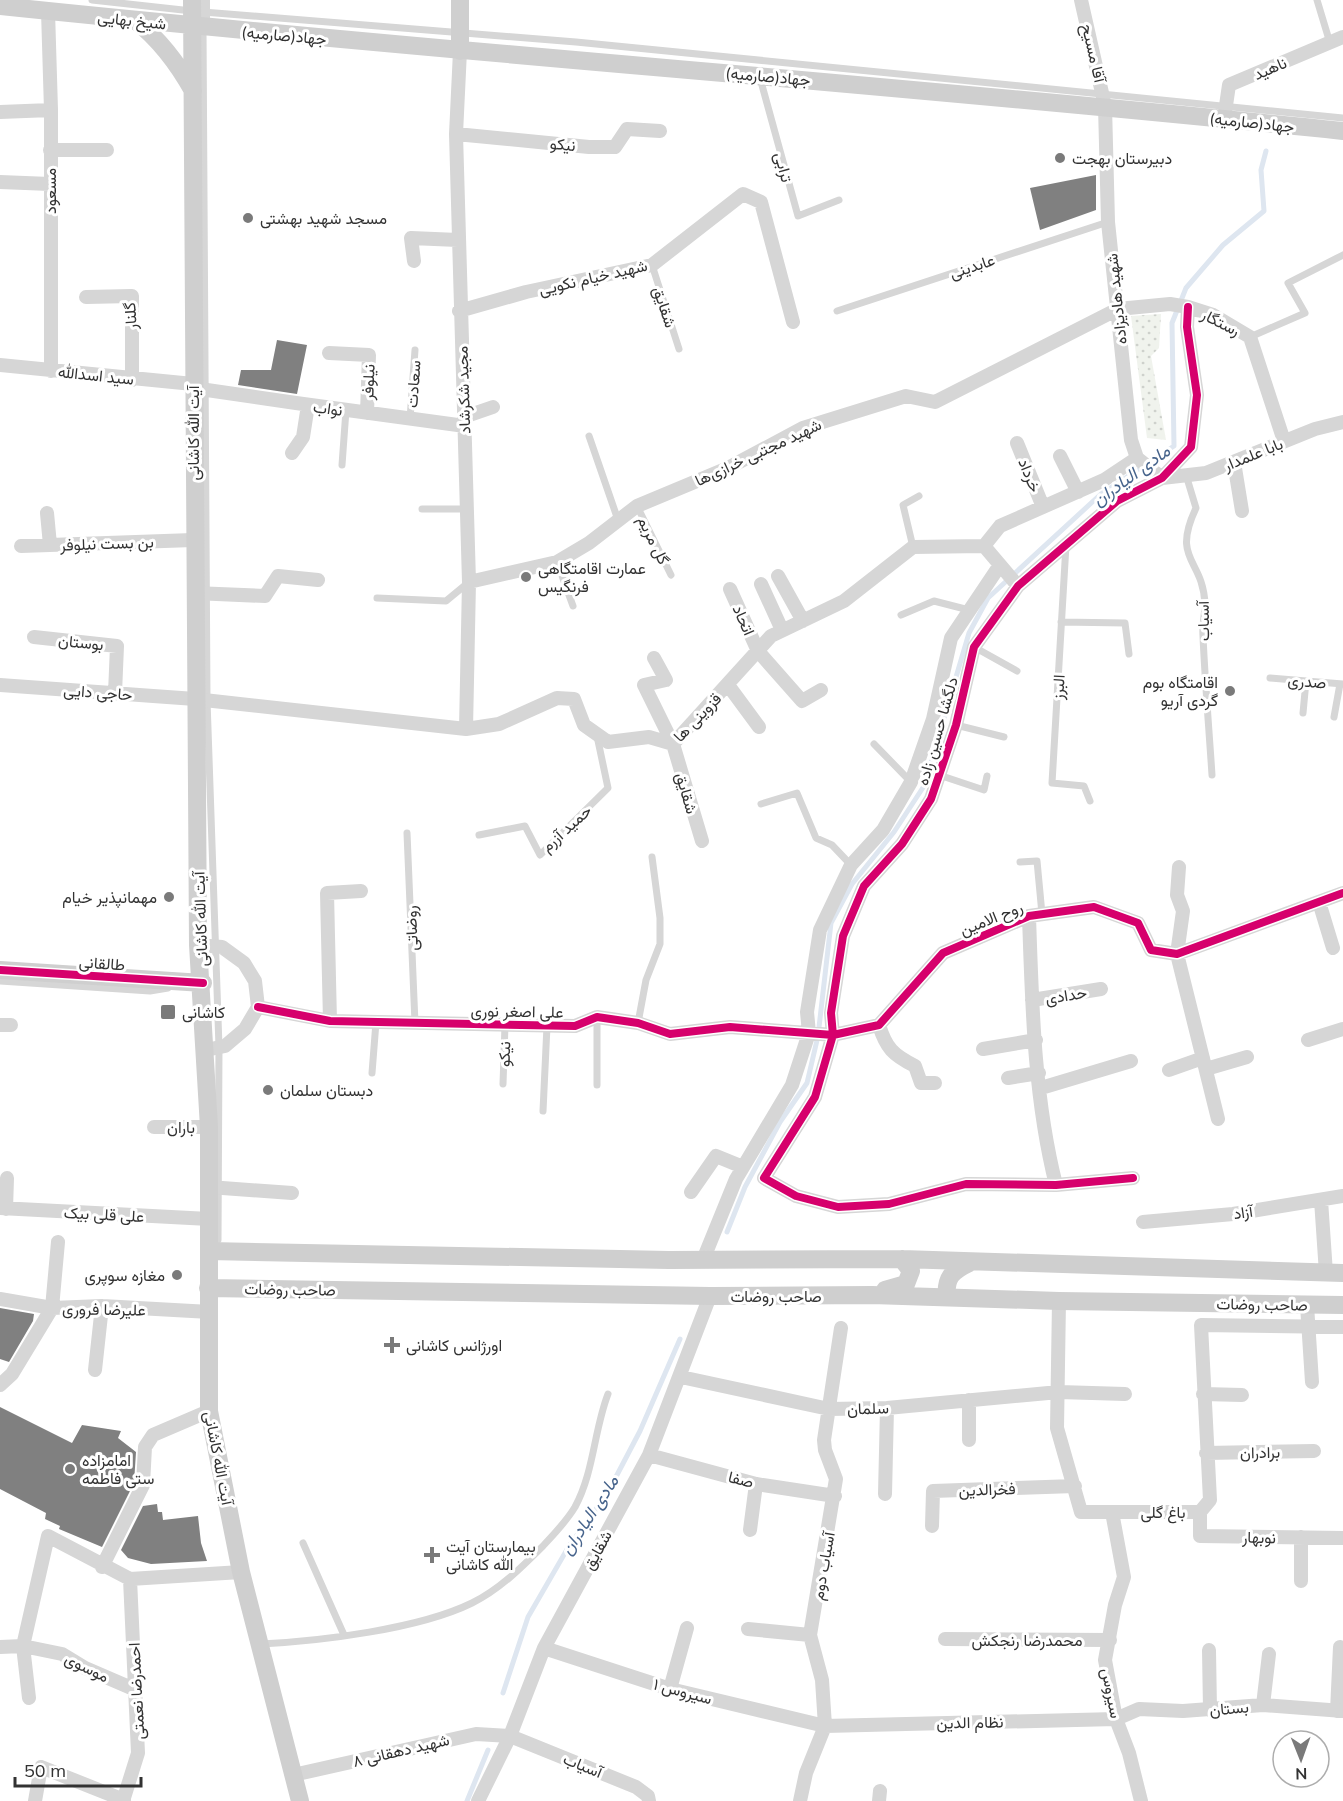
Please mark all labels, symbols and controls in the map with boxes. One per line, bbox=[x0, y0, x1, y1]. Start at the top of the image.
street label: شیخ بهایی bbox=[96, 6, 167, 36]
street label: جهاد(صارمیه) bbox=[241, 21, 328, 50]
street label: آقا مسیح bbox=[1076, 22, 1111, 86]
street label: ناهید bbox=[1250, 52, 1290, 84]
street label: جهاد(صارمیه) bbox=[725, 62, 812, 91]
street label: جهاد(صارمیه) bbox=[1209, 108, 1296, 137]
street label: نیکو bbox=[549, 133, 577, 156]
place label: دبیرستان بهجت bbox=[1072, 148, 1172, 169]
street label: ترابی bbox=[769, 150, 798, 185]
marker: دبیرستان بهجت bbox=[1053, 151, 1067, 165]
street label: مسعود bbox=[40, 168, 61, 214]
place label: مسجد شهید بهشتی bbox=[260, 208, 387, 229]
marker: مسجد شهید بهشتی bbox=[241, 211, 255, 225]
street label: عابدینی bbox=[947, 249, 998, 284]
street label: شهید هادیزاده bbox=[1101, 252, 1132, 346]
street label: شهید خیام نکویی bbox=[537, 255, 649, 300]
street label: شقایق bbox=[648, 284, 681, 330]
street label: گلنار bbox=[119, 302, 142, 331]
street label: رستگار bbox=[1197, 303, 1244, 341]
street label: مجید شکرشاد bbox=[451, 346, 476, 434]
street label: سعادت bbox=[401, 360, 425, 408]
street label: سید اسدالله bbox=[57, 361, 135, 389]
street label: نیلوفر bbox=[357, 364, 380, 401]
street label: آیت الله کاشانی bbox=[183, 384, 204, 481]
street label: نواب bbox=[312, 396, 344, 421]
street label: شهید مجتبی خرازی‌ها bbox=[691, 414, 825, 491]
street label: بابا علمدار bbox=[1219, 433, 1286, 476]
water label: مادی الیادران bbox=[1087, 439, 1175, 511]
street label: خرداد bbox=[1013, 455, 1046, 495]
street label: گل مریم bbox=[633, 512, 674, 568]
street label: بن بست نیلوفر bbox=[59, 531, 154, 556]
place label: عمارت اقامتگاهی فرنگیس bbox=[538, 558, 646, 597]
marker: عمارت اقامتگاهی فرنگیس bbox=[519, 570, 533, 584]
street label: آسیاب bbox=[1193, 599, 1213, 641]
street label: اتحاد bbox=[728, 602, 760, 638]
street label: بوستان bbox=[57, 630, 105, 655]
street label: صدری bbox=[1287, 669, 1327, 694]
place label: اقامتگاه بوم گردی آریو bbox=[1143, 672, 1218, 711]
street label: البرز bbox=[1047, 674, 1070, 701]
street label: دلگشا حسین زاده bbox=[912, 675, 963, 788]
street label: حاجی دایی bbox=[63, 680, 133, 705]
marker: اقامتگاه بوم گردی آریو bbox=[1223, 684, 1237, 698]
street label: قزوینی ها bbox=[669, 688, 726, 746]
street label: شقایق bbox=[671, 770, 702, 816]
street label: حمید آزرم bbox=[537, 800, 596, 857]
street label: آیت الله کاشانی bbox=[188, 870, 213, 967]
place label: مهمانپذیر خیام bbox=[62, 887, 157, 909]
marker: مهمانپذیر خیام bbox=[162, 890, 176, 904]
street label: روح الامین bbox=[956, 896, 1026, 942]
street label: روضاتی bbox=[400, 905, 423, 951]
street label: طالقانی bbox=[78, 951, 126, 976]
street label: حدادی bbox=[1044, 982, 1089, 1009]
street label: علی اصغر نوری bbox=[470, 1000, 564, 1023]
place label: کاشانی bbox=[182, 1002, 225, 1023]
marker: کاشانی bbox=[159, 1003, 177, 1021]
street label: نیکو bbox=[494, 1041, 515, 1067]
place label: دبستان سلمان bbox=[280, 1080, 373, 1100]
marker: دبستان سلمان bbox=[261, 1083, 275, 1097]
street label: باران bbox=[167, 1117, 195, 1138]
street label: آزاد bbox=[1232, 1201, 1255, 1224]
street label: علی قلی بیک bbox=[63, 1202, 145, 1227]
place label: مغازه سوپری bbox=[85, 1265, 165, 1287]
marker: مغازه سوپری bbox=[170, 1268, 184, 1282]
street label: صاحب روضات bbox=[244, 1278, 336, 1301]
street label: صاحب روضات bbox=[730, 1286, 822, 1307]
street label: صاحب روضات bbox=[1216, 1293, 1308, 1316]
street label: علیرضا فروری bbox=[62, 1298, 146, 1321]
place label: اورژانس کاشانی bbox=[406, 1335, 502, 1356]
marker: اورژانس کاشانی bbox=[383, 1336, 401, 1354]
street label: سلمان bbox=[847, 1397, 889, 1419]
street label: آیت الله کاشانی bbox=[199, 1409, 238, 1508]
street label: برادران bbox=[1240, 1442, 1280, 1463]
place label: امامزاده ستی فاطمه bbox=[82, 1450, 154, 1489]
marker: امامزاده ستی فاطمه bbox=[63, 1462, 77, 1476]
street label: صفا bbox=[726, 1466, 756, 1492]
water label: مادی الیادران bbox=[555, 1470, 624, 1559]
street label: فخرالدین bbox=[958, 1478, 1016, 1501]
street label: باغ گلی bbox=[1141, 1502, 1185, 1524]
street label: شقایق bbox=[578, 1527, 617, 1574]
street label: نوبهار bbox=[1241, 1527, 1276, 1548]
street label: آسیاب دوم bbox=[807, 1529, 840, 1602]
place label: بیمارستان آیت الله کاشانی bbox=[446, 1536, 536, 1575]
marker: بیمارستان آیت الله کاشانی bbox=[423, 1546, 441, 1564]
street label: محمدرضا رنجکش bbox=[972, 1630, 1082, 1651]
street label: احمدرضا نعمتی bbox=[123, 1642, 150, 1740]
street label: موسوی bbox=[61, 1648, 112, 1687]
street label: سیروس bbox=[1096, 1666, 1127, 1720]
street label: سیروس ۱ bbox=[651, 1674, 714, 1709]
street label: بستان bbox=[1209, 1696, 1249, 1720]
street label: نظام الدین bbox=[936, 1711, 1004, 1734]
street label: شهید دهقانی ۸ bbox=[351, 1729, 451, 1772]
north arrow bbox=[1271, 1729, 1331, 1789]
street label: آسیاب bbox=[561, 1748, 607, 1782]
scale bar bbox=[15, 1750, 141, 1788]
text: 50 m bbox=[24, 1759, 66, 1782]
text: N bbox=[1295, 1764, 1307, 1784]

